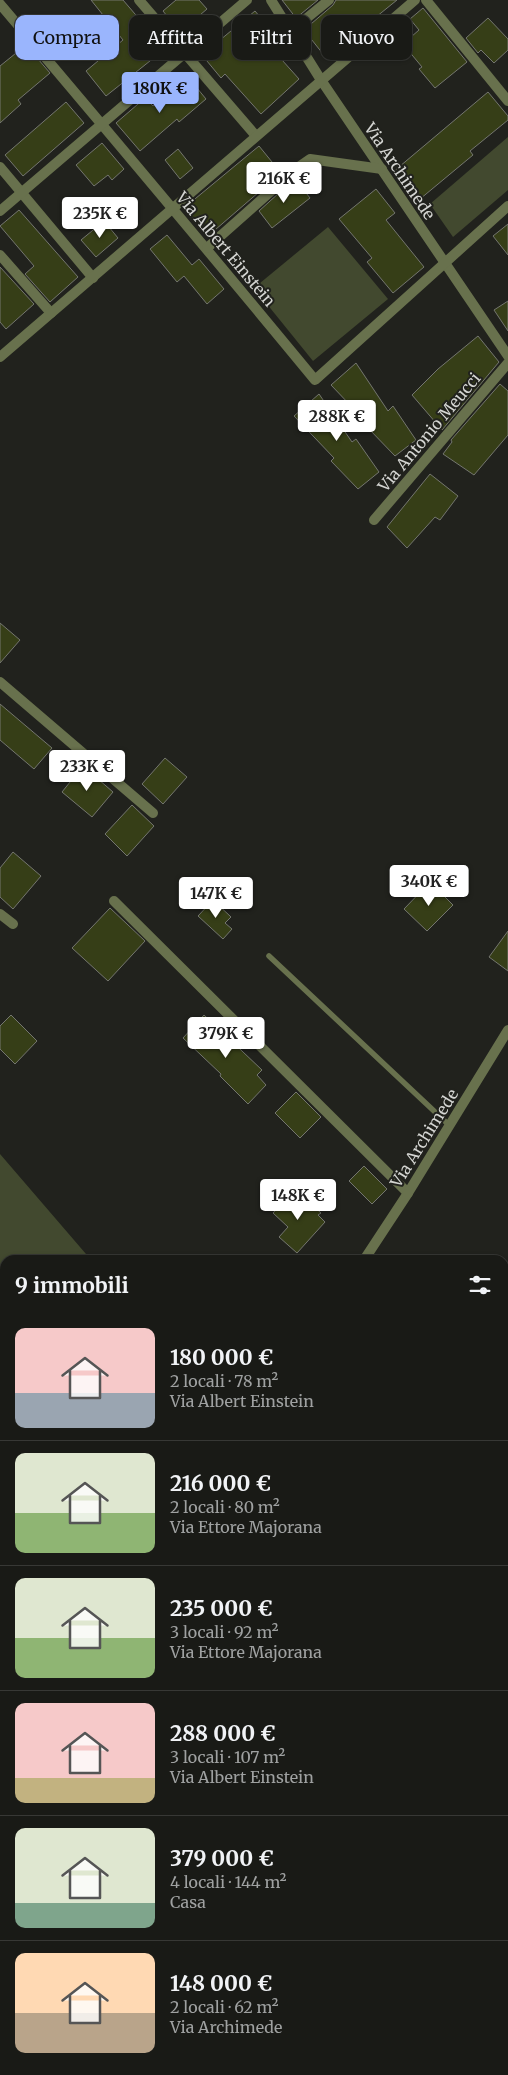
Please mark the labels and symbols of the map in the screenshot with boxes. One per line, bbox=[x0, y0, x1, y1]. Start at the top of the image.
pin: 180K € bbox=[119, 72, 201, 114]
street label: Via Archimede bbox=[360, 118, 440, 223]
pin: 216K € bbox=[243, 162, 325, 204]
street label: Via Albert Einstein bbox=[171, 187, 280, 311]
pin: 235K € bbox=[59, 196, 141, 239]
street label: Via Antonio Meucci bbox=[373, 369, 485, 496]
pin: 288K € bbox=[296, 400, 378, 442]
pin: 233K € bbox=[46, 750, 128, 792]
pin: 340K € bbox=[388, 864, 470, 907]
pin: 147K € bbox=[175, 876, 257, 919]
pin: 379K € bbox=[185, 1016, 267, 1059]
street label: Via Archimede bbox=[385, 1085, 462, 1192]
pin: 148K € bbox=[257, 1178, 339, 1221]

